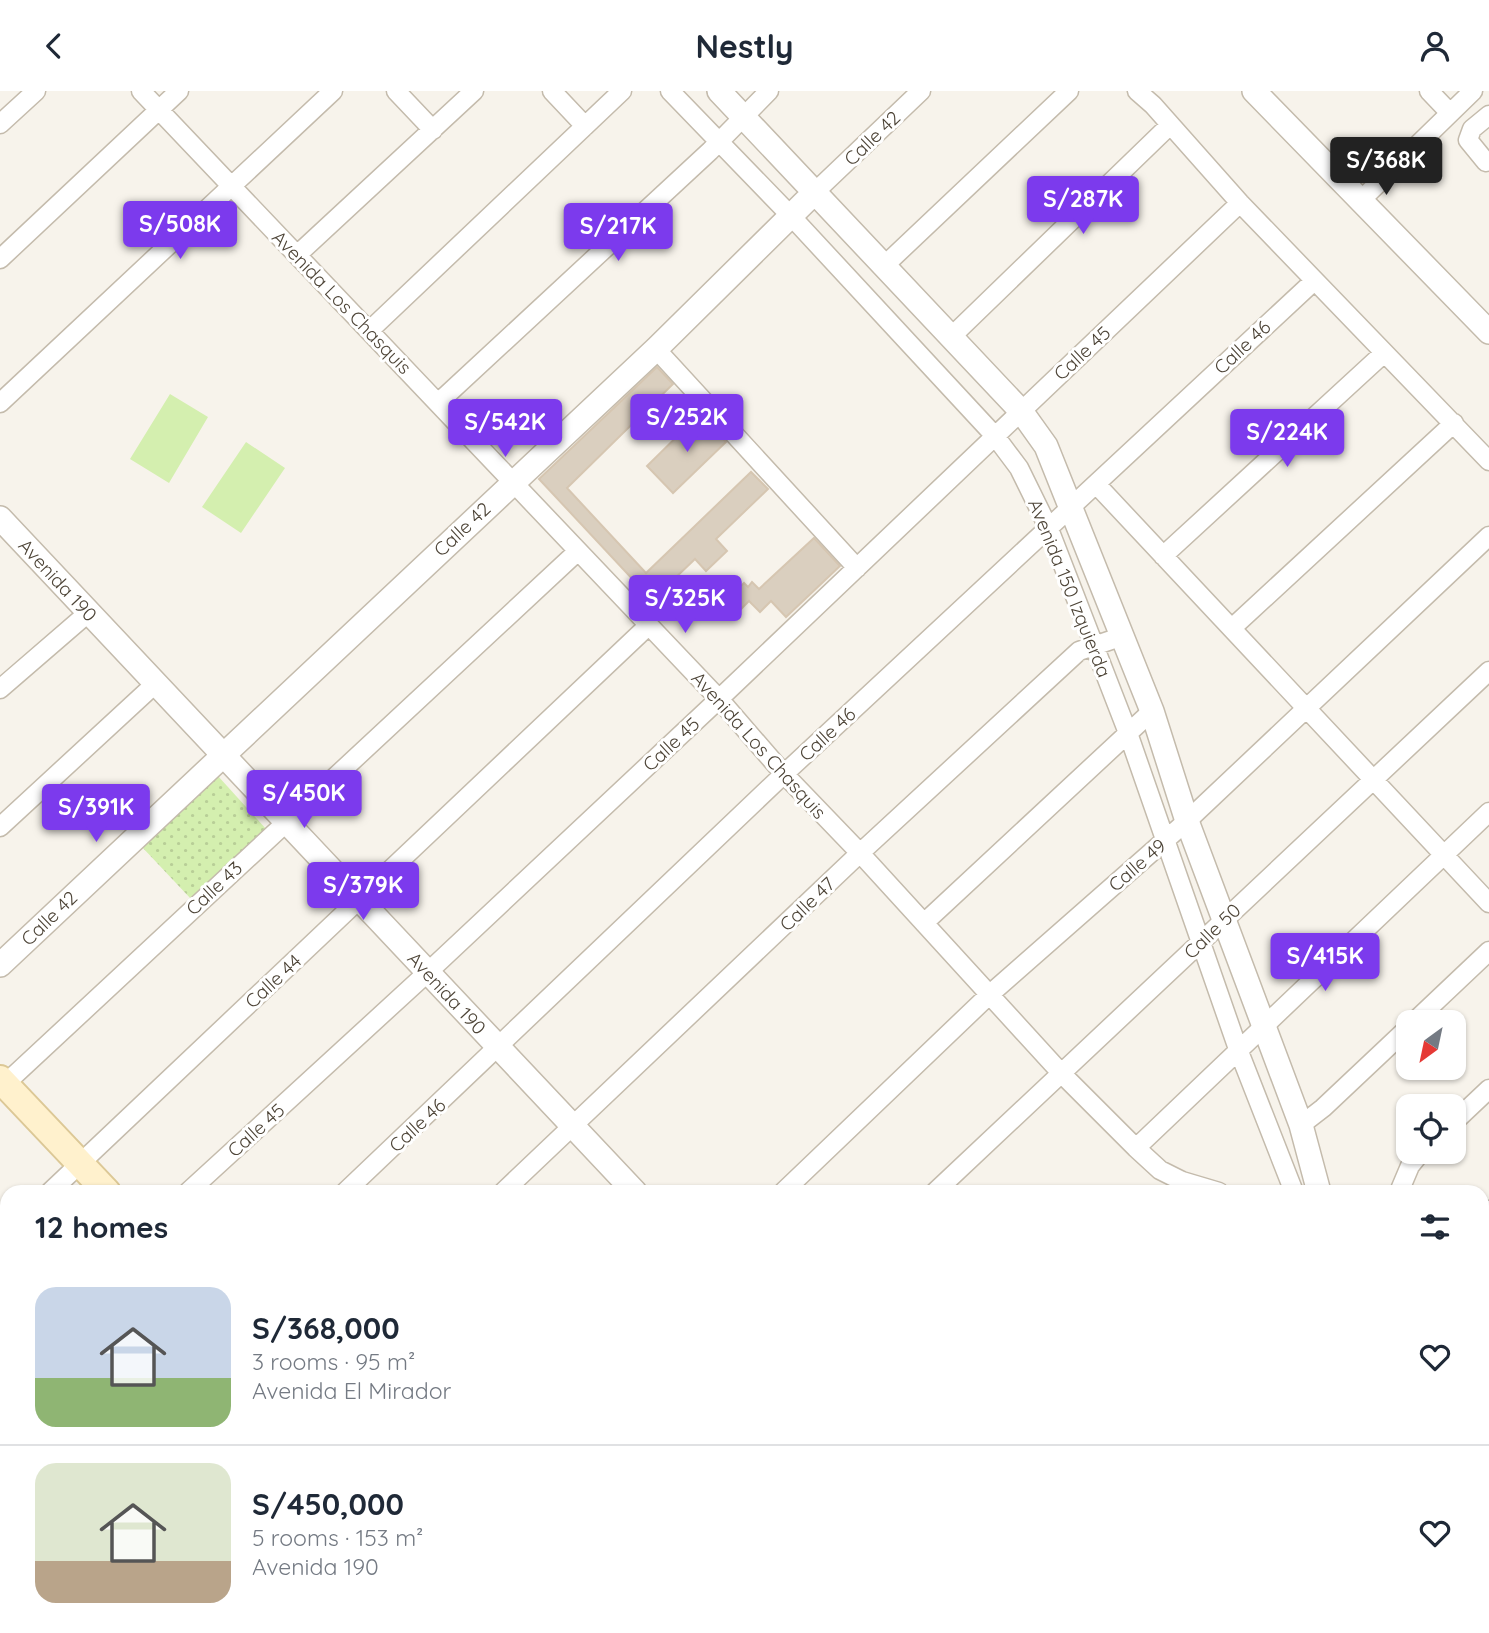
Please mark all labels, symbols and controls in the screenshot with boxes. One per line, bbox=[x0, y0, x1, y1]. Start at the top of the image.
text: Nestly bbox=[696, 26, 793, 66]
icon: back bbox=[35, 27, 73, 65]
icon: person bbox=[1416, 27, 1454, 65]
street label: Calle 42 bbox=[839, 105, 905, 171]
pin: S/368K bbox=[1329, 137, 1443, 197]
text: S/368K bbox=[1346, 145, 1426, 174]
pin: S/287K bbox=[1026, 177, 1140, 236]
text: S/287K bbox=[1043, 184, 1123, 213]
pin: S/508K bbox=[123, 201, 237, 261]
pin: S/217K bbox=[561, 204, 675, 263]
text: S/508K bbox=[139, 209, 221, 238]
text: S/217K bbox=[580, 211, 656, 240]
street label: Avenida Los Chasquis bbox=[267, 225, 417, 379]
street label: Calle 46 bbox=[1209, 315, 1275, 379]
street label: Calle 45 bbox=[1049, 321, 1115, 385]
pin: S/252K bbox=[630, 395, 744, 454]
pin: S/542K bbox=[448, 399, 562, 459]
text: S/252K bbox=[646, 402, 728, 431]
text: S/542K bbox=[464, 407, 546, 436]
pin: S/224K bbox=[1230, 409, 1344, 469]
text: S/224K bbox=[1246, 417, 1328, 446]
street label: Avenida 150 Izquierda bbox=[1023, 495, 1117, 681]
street label: Calle 42 bbox=[429, 497, 495, 561]
street label: Avenida 190 bbox=[14, 534, 102, 626]
pin: S/325K bbox=[628, 575, 742, 635]
text: S/325K bbox=[645, 583, 725, 612]
street label: Avenida Los Chasquis bbox=[686, 666, 832, 824]
street label: Calle 46 bbox=[794, 702, 860, 766]
street label: Calle 45 bbox=[638, 712, 704, 776]
pin: S/450K bbox=[247, 771, 361, 830]
text: S/450K bbox=[263, 778, 345, 807]
pin: S/391K bbox=[39, 785, 153, 844]
text: S/391K bbox=[58, 792, 134, 821]
street label: Calle 49 bbox=[1103, 833, 1171, 897]
street label: Calle 43 bbox=[181, 856, 247, 920]
pin: S/379K bbox=[306, 863, 420, 922]
text: S/379K bbox=[323, 870, 403, 899]
street label: Calle 47 bbox=[774, 872, 840, 936]
street label: Calle 42 bbox=[16, 885, 82, 951]
street label: Calle 50 bbox=[1178, 898, 1246, 964]
pin: S/415K bbox=[1268, 933, 1382, 993]
text: S/415K bbox=[1287, 941, 1363, 970]
street label: Avenida 190 bbox=[403, 947, 491, 1039]
street label: Calle 44 bbox=[240, 949, 306, 1013]
north arrow bbox=[1396, 1010, 1466, 1080]
map controls bbox=[1396, 1010, 1466, 1164]
street label: Calle 46 bbox=[384, 1093, 450, 1157]
button: locate bbox=[1396, 1094, 1466, 1164]
street label: Calle 45 bbox=[222, 1098, 290, 1162]
text: 12 homes bbox=[35, 1208, 168, 1246]
icon: filters bbox=[1416, 1208, 1454, 1246]
text: S/368,000 bbox=[252, 1309, 400, 1347]
icon: home bbox=[91, 1315, 175, 1399]
icon: heart bbox=[1416, 1338, 1454, 1376]
text: 3 rooms · 95 m² bbox=[252, 1347, 415, 1376]
text: Avenida El Mirador bbox=[252, 1376, 451, 1405]
text: S/450,000 bbox=[252, 1485, 404, 1523]
icon: home bbox=[91, 1491, 175, 1575]
icon: heart bbox=[1416, 1514, 1454, 1552]
text: 5 rooms · 153 m² bbox=[252, 1523, 423, 1552]
text: Avenida 190 bbox=[252, 1552, 379, 1581]

